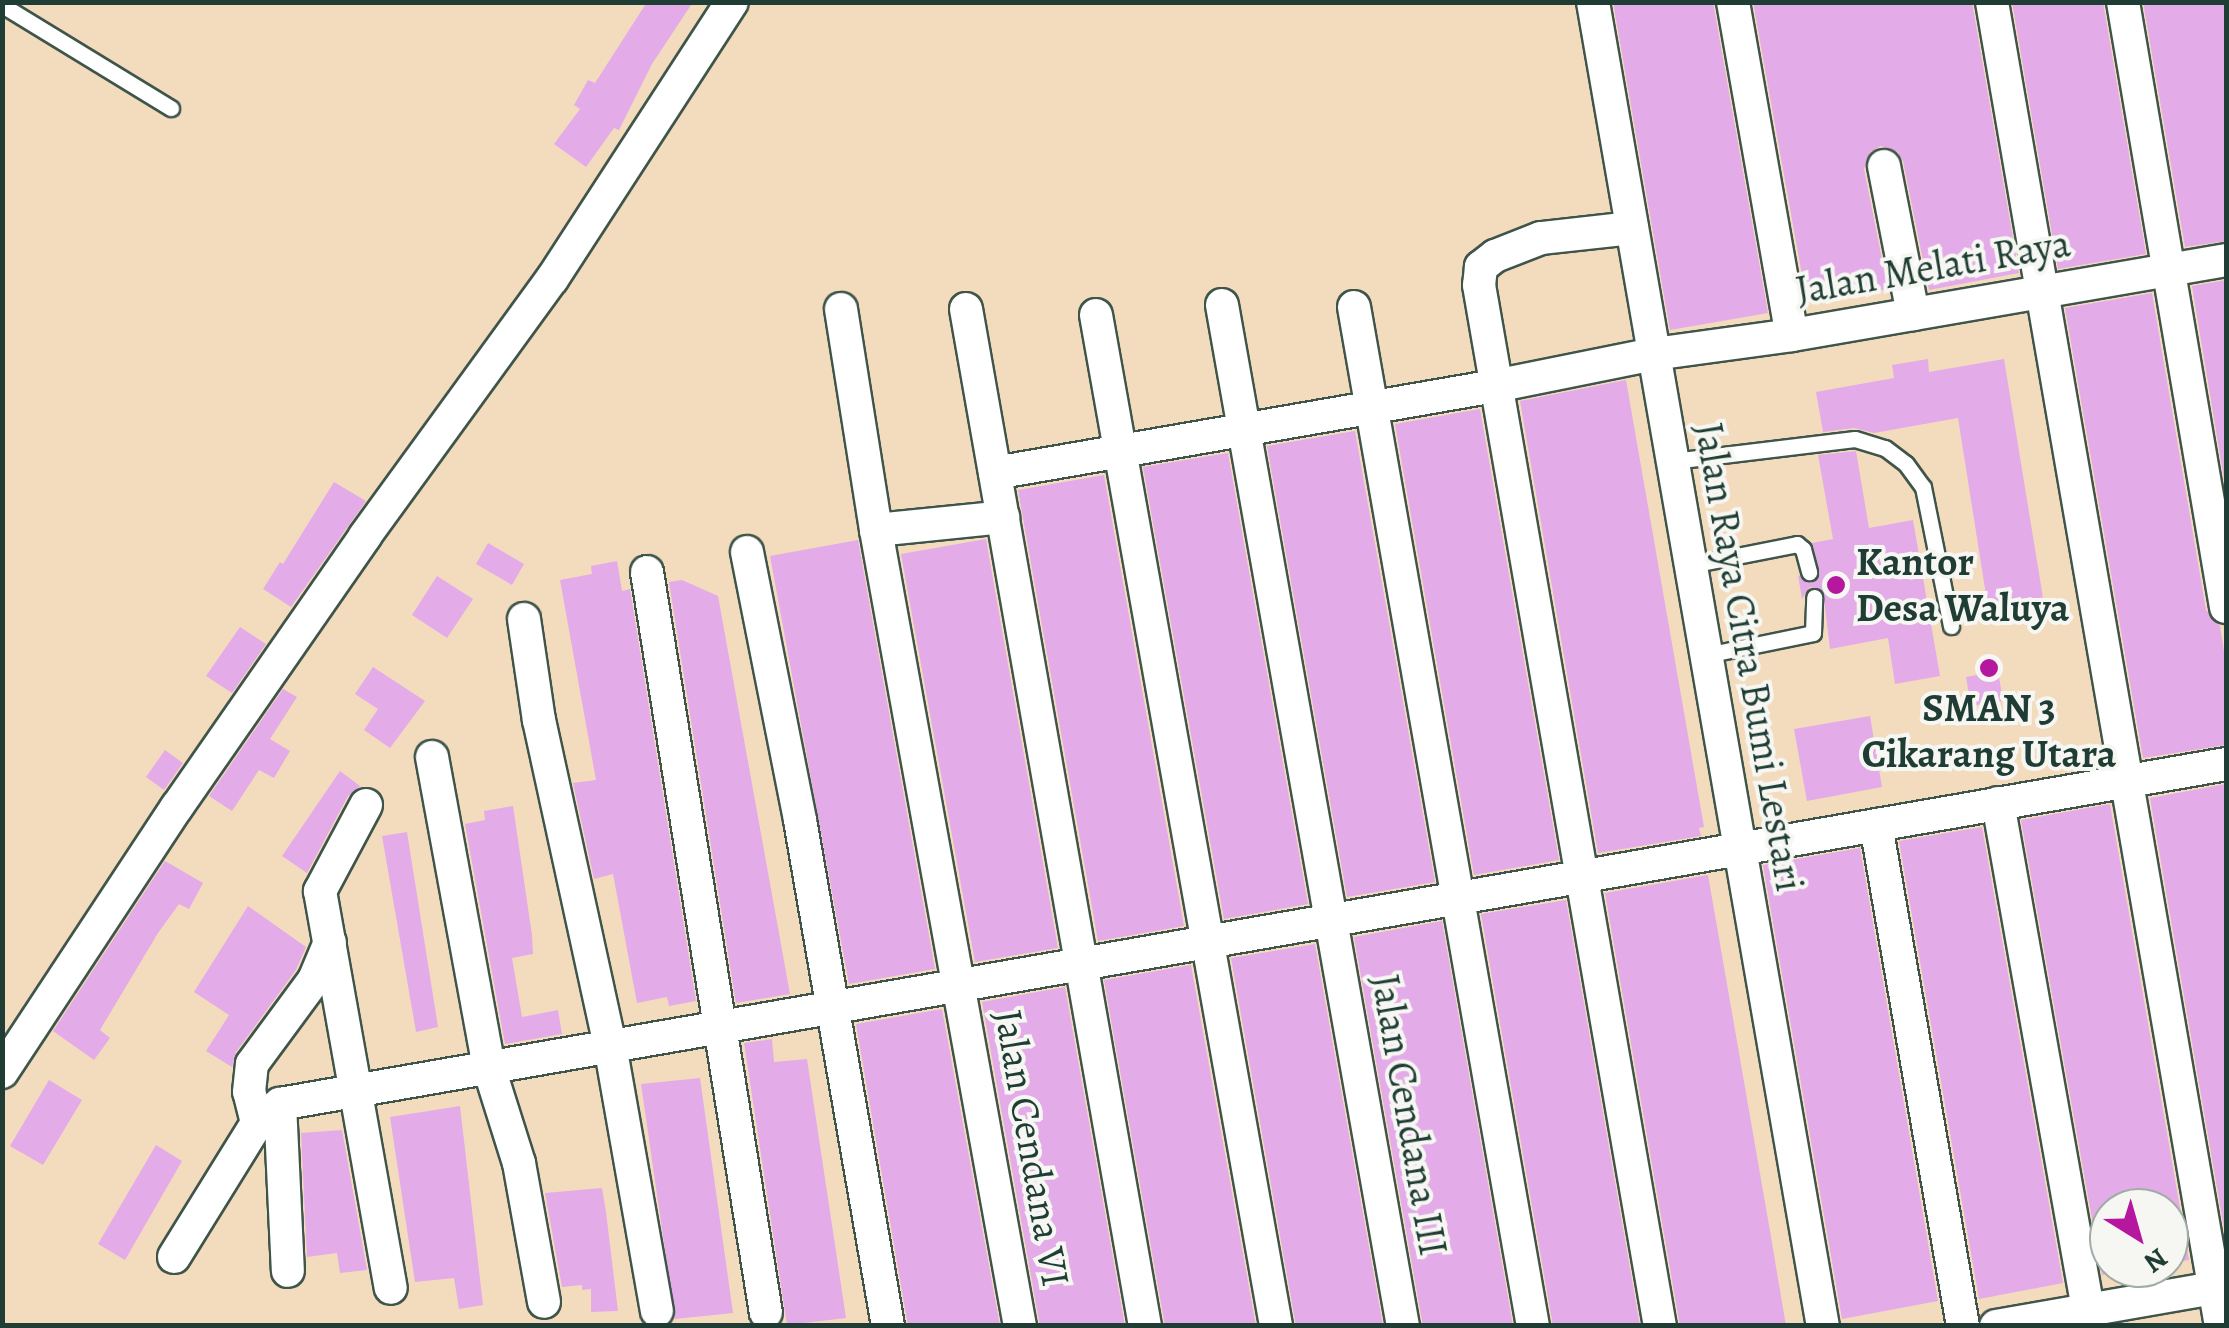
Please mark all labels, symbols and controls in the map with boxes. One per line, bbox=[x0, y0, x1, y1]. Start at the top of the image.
street label: Jalan Melati Raya bbox=[1792, 219, 2074, 315]
street label: Jalan Raya Citra Bumi Lestari bbox=[1684, 419, 1814, 895]
place label: Kantor Desa Waluya bbox=[1856, 538, 2069, 632]
marker: Kantor Desa Waluya bbox=[1825, 574, 1847, 596]
marker: SMAN 3 Cikarang Utara bbox=[1978, 657, 2000, 679]
place label: SMAN 3 Cikarang Utara bbox=[1862, 684, 2116, 778]
street label: Jalan Cendana III bbox=[1361, 971, 1457, 1259]
street label: Jalan Cendana VI bbox=[984, 1006, 1080, 1290]
north arrow bbox=[2089, 1188, 2189, 1288]
text: N bbox=[2136, 1239, 2175, 1282]

